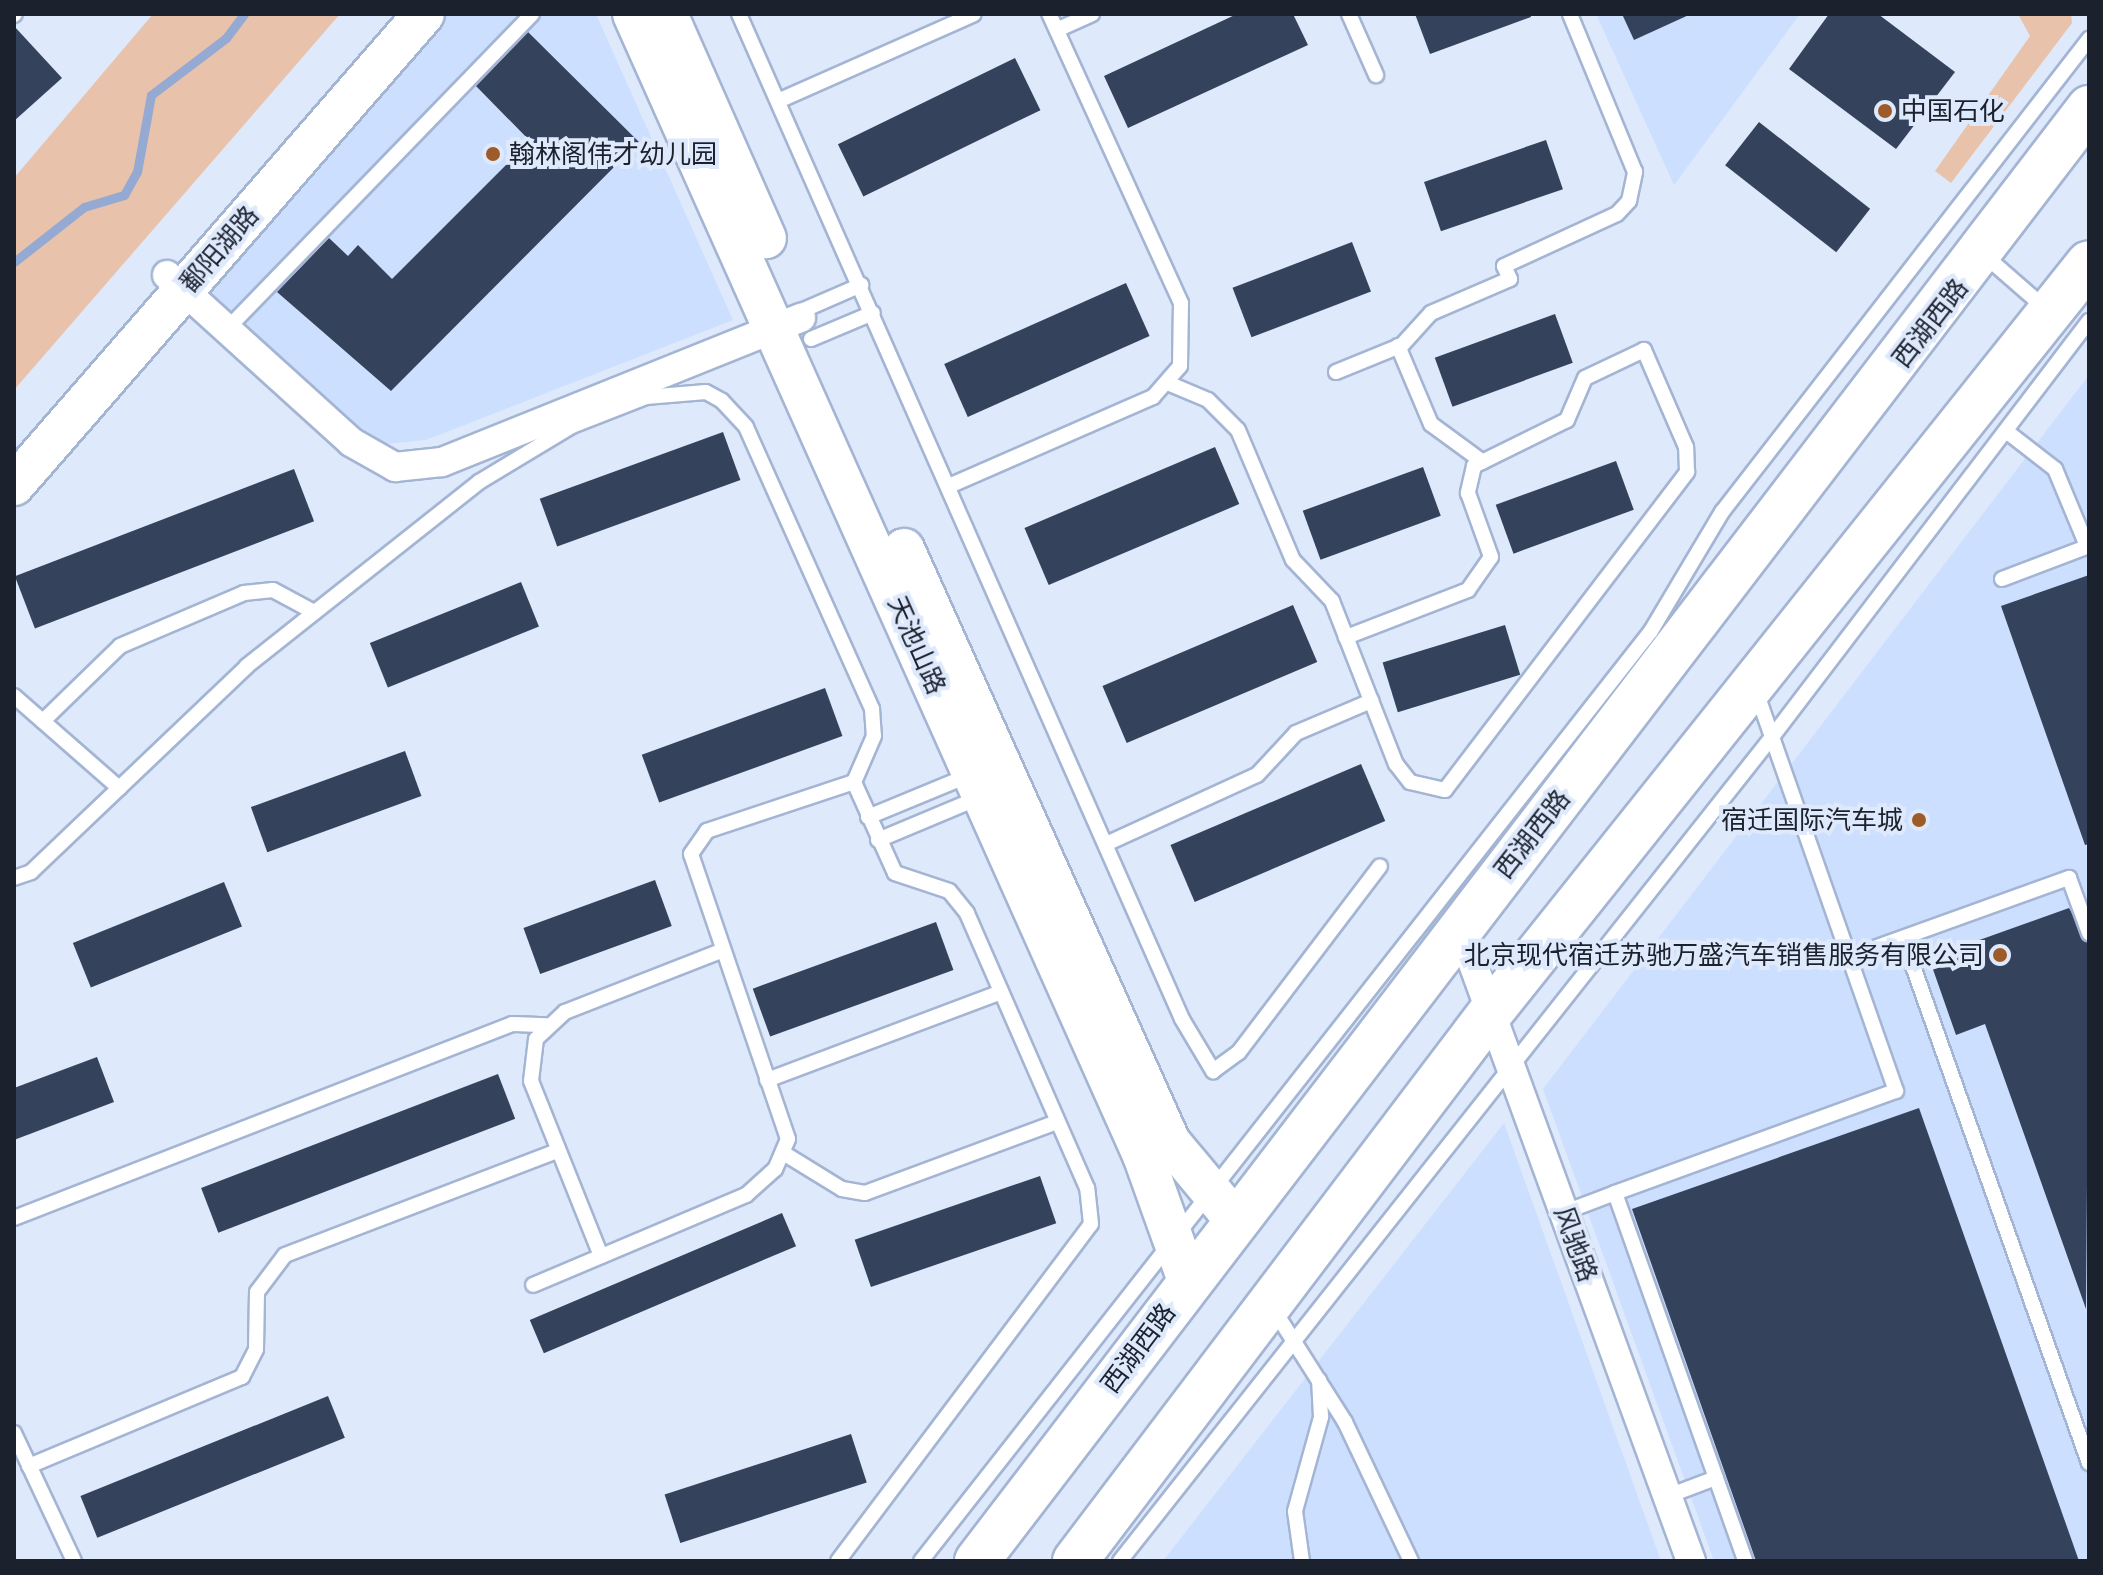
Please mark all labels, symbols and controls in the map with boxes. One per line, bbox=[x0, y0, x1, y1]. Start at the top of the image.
place label: 中国石化 bbox=[1901, 95, 2005, 127]
marker: 中国石化 bbox=[1876, 102, 1894, 120]
place label: 翰林阁伟才幼儿园 bbox=[509, 138, 717, 170]
marker: 翰林阁伟才幼儿园 bbox=[484, 145, 502, 163]
street label: 鄱阳湖路 bbox=[173, 200, 265, 298]
street label: 西湖西路 bbox=[1886, 272, 1974, 374]
street label: 天池山路 bbox=[882, 591, 952, 699]
street label: 西湖西路 bbox=[1488, 783, 1576, 885]
place label: 宿迁国际汽车城 bbox=[1721, 804, 1903, 836]
marker: 宿迁国际汽车城 bbox=[1910, 811, 1928, 829]
place label: 北京现代宿迁苏驰万盛汽车销售服务有限公司 bbox=[1464, 939, 1984, 971]
marker: 北京现代宿迁苏驰万盛汽车销售服务有限公司 bbox=[1991, 946, 2009, 964]
street label: 风驰路 bbox=[1548, 1202, 1604, 1286]
street label: 西湖西路 bbox=[1094, 1297, 1182, 1399]

